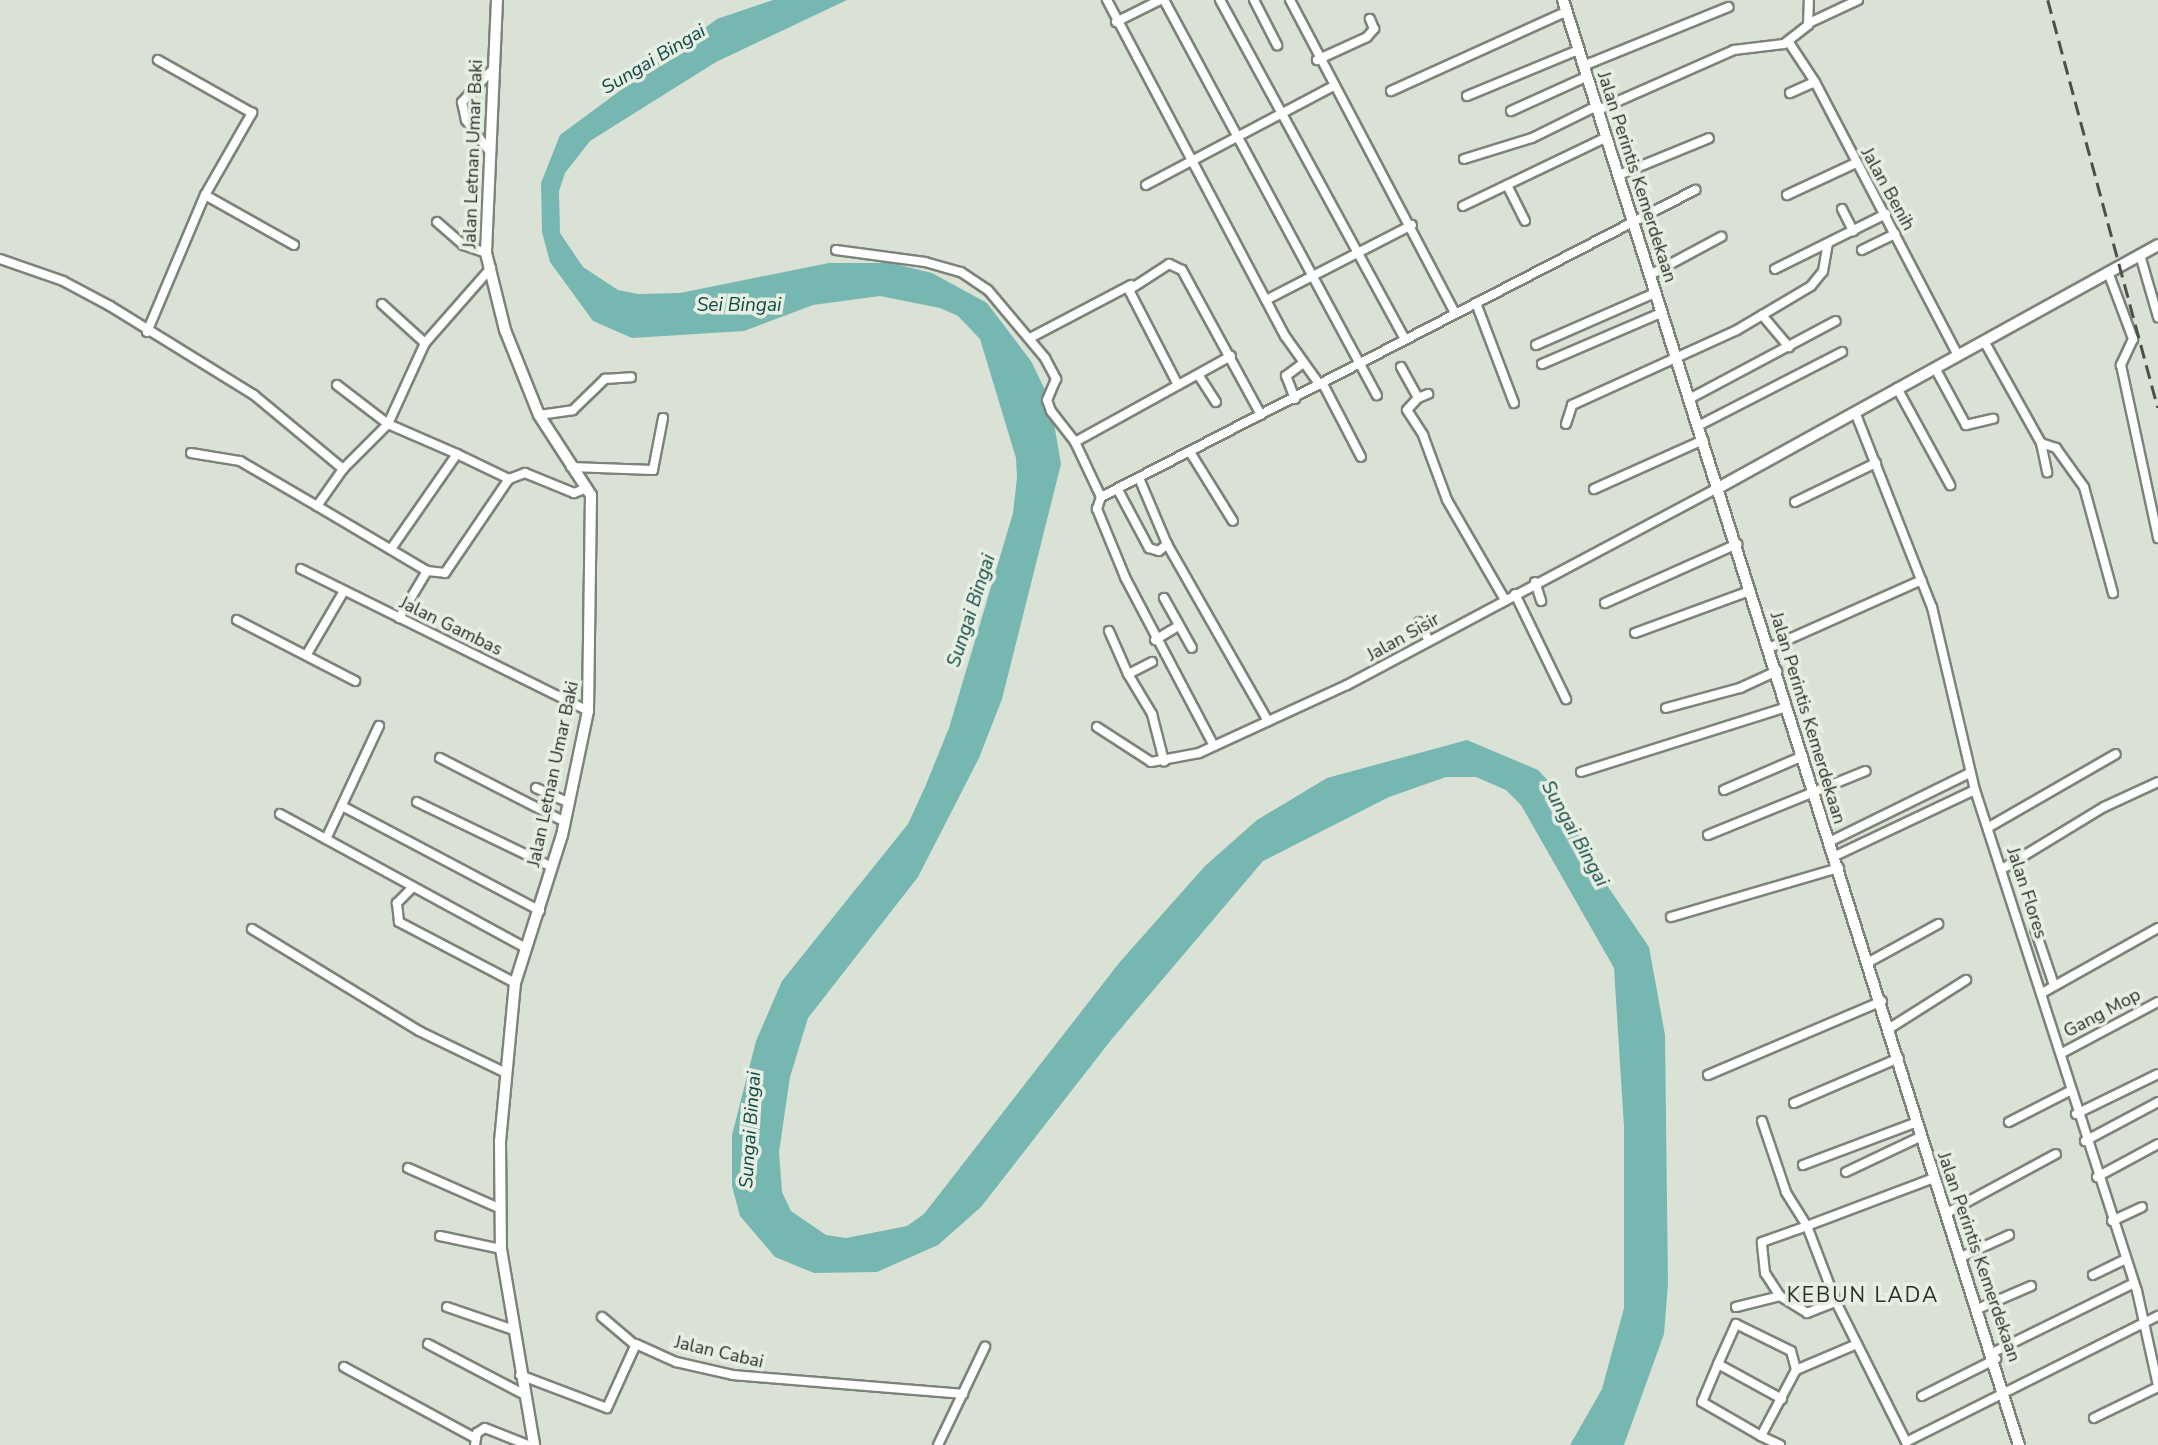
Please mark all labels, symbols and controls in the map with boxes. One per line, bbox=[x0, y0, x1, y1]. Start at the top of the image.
water label: Sungai Bingai bbox=[598, 20, 710, 100]
street label: Jalan Letnan Umar Baki bbox=[459, 59, 487, 249]
street label: Jalan Perintis Kemerdekaan bbox=[1593, 69, 1681, 285]
street label: Jalan Benih bbox=[1856, 144, 1920, 234]
water label: Sei Bingai bbox=[697, 295, 781, 317]
water label: Sungai Bingai bbox=[943, 552, 1001, 670]
street label: Jalan Gambas bbox=[396, 592, 506, 660]
street label: Jalan Sisir bbox=[1363, 608, 1443, 666]
street label: Jalan Perintis Kemerdekaan bbox=[1765, 609, 1851, 827]
street label: Jalan Letnan Umar Baki bbox=[523, 679, 583, 869]
water label: Sungai Bingai bbox=[1536, 777, 1612, 891]
street label: Jalan Flores bbox=[2002, 845, 2052, 941]
street label: Gang Mop bbox=[2060, 984, 2144, 1042]
water label: Sungai Bingai bbox=[736, 1071, 766, 1189]
street label: Jalan Perintis Kemerdekaan bbox=[1933, 1149, 2025, 1365]
district label: KEBUN LADA bbox=[1788, 1282, 1938, 1308]
street label: Jalan Cabai bbox=[672, 1331, 766, 1373]

